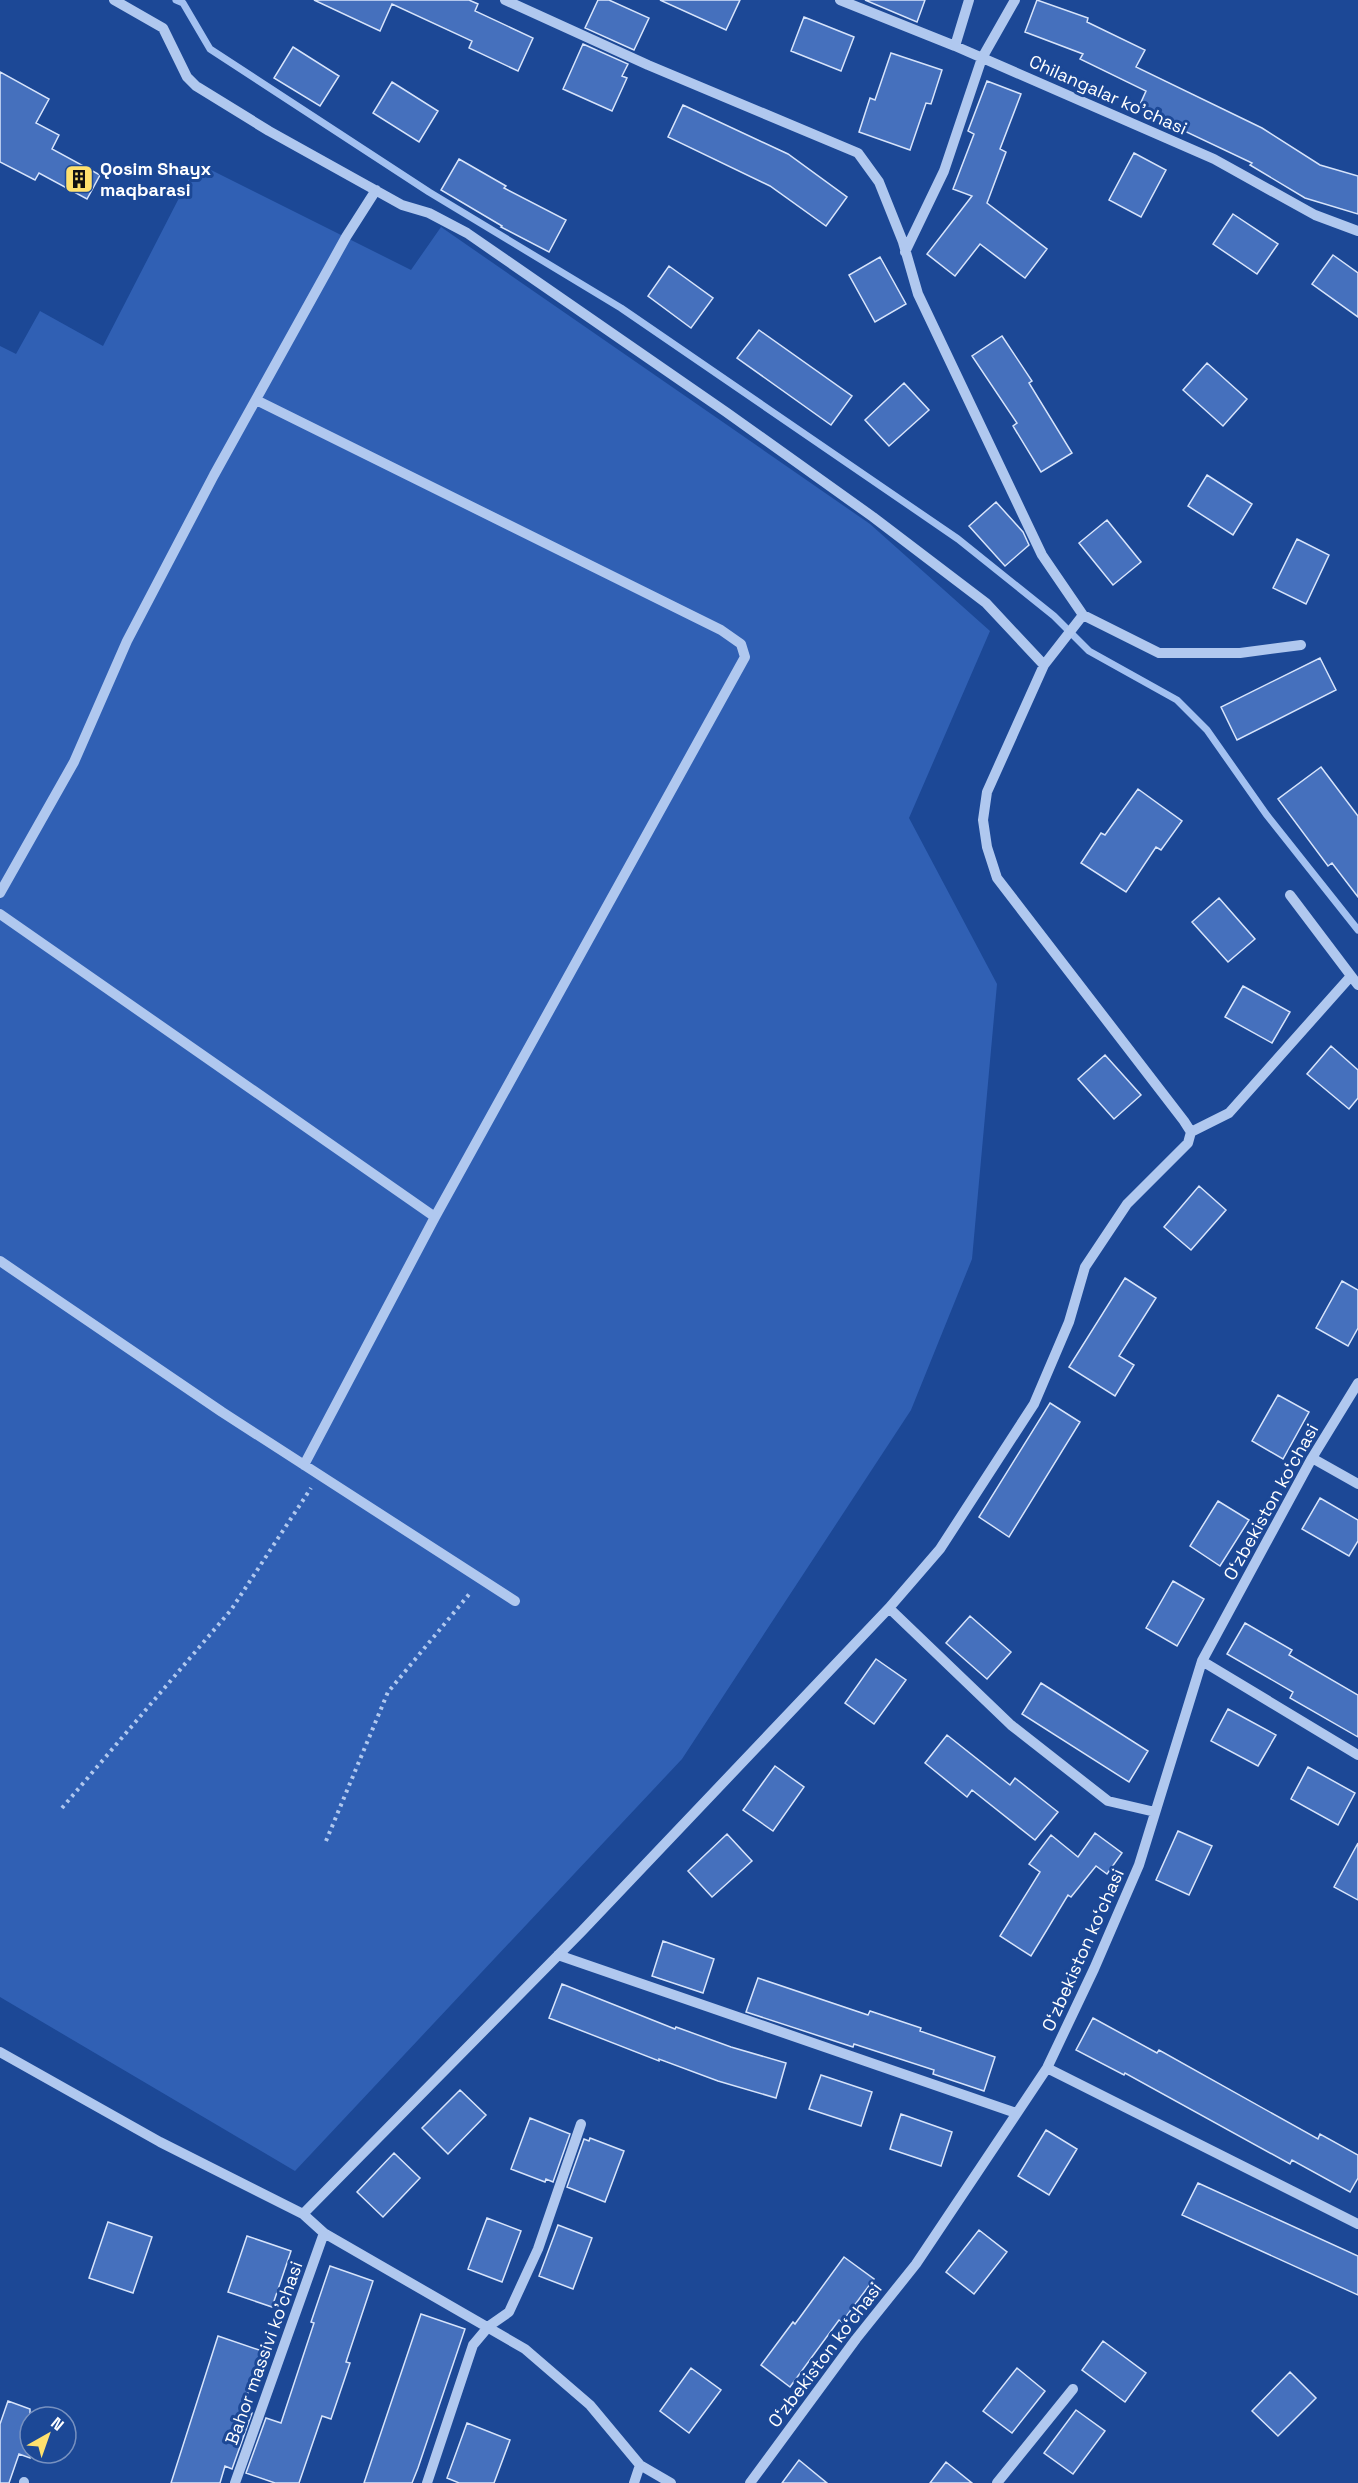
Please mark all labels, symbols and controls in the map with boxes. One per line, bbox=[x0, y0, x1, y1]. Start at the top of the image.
street label: Chilangalar ko'chasi bbox=[1026, 49, 1191, 140]
place label: Qosim Shayx maqbarasi bbox=[100, 157, 212, 201]
building icon: Qosim Shayx maqbarasi bbox=[63, 163, 95, 195]
street label: O‘zbekiston ko‘chasi bbox=[1218, 1419, 1323, 1584]
street label: O‘zbekiston ko‘chasi bbox=[1036, 1865, 1129, 2035]
street label: Bahor massivi ko'chasi bbox=[220, 2258, 307, 2448]
street label: O‘zbekiston ko‘chasi bbox=[763, 2278, 887, 2432]
north arrow bbox=[18, 2405, 78, 2465]
text: N bbox=[46, 2412, 68, 2435]

